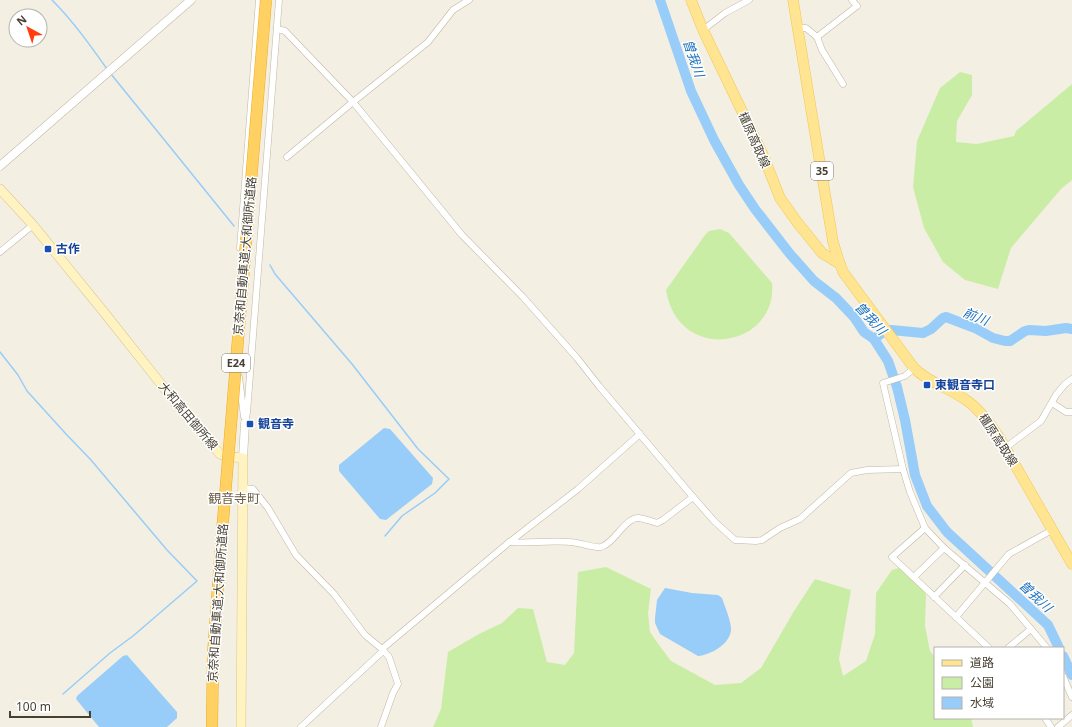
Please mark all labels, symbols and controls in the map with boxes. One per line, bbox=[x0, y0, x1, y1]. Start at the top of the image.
north arrow bbox=[8, 8, 48, 48]
text: N bbox=[13, 11, 30, 29]
water label: 曽我川 bbox=[679, 37, 710, 81]
street label: 橿原高取線 bbox=[734, 109, 774, 171]
road number: 35 bbox=[811, 162, 833, 180]
street label: 京奈和自動車道;大和御所道路 bbox=[229, 176, 260, 336]
place label: 古作 bbox=[56, 240, 80, 257]
marker: 古作 bbox=[43, 244, 53, 254]
water label: 曽我川 bbox=[851, 298, 892, 340]
water label: 前川 bbox=[961, 303, 993, 330]
road number: E24 bbox=[222, 354, 250, 372]
place label: 東観音寺口 bbox=[935, 376, 995, 393]
street label: 大和高田御所線 bbox=[155, 378, 222, 453]
marker: 東観音寺口 bbox=[922, 380, 932, 390]
street label: 橿原高取線 bbox=[975, 410, 1022, 470]
place label: 観音寺 bbox=[258, 415, 294, 432]
marker: 観音寺 bbox=[245, 419, 255, 429]
district label: 観音寺町 bbox=[208, 489, 260, 507]
street label: 京奈和自動車道;大和御所道路 bbox=[203, 523, 232, 683]
water label: 曽我川 bbox=[1016, 576, 1058, 617]
legend bbox=[934, 647, 1064, 719]
text: 道路 bbox=[970, 654, 994, 671]
text: 公園 bbox=[970, 674, 994, 691]
scale bar bbox=[10, 693, 90, 719]
text: 水域 bbox=[970, 694, 994, 711]
text: 100 m bbox=[16, 698, 51, 715]

